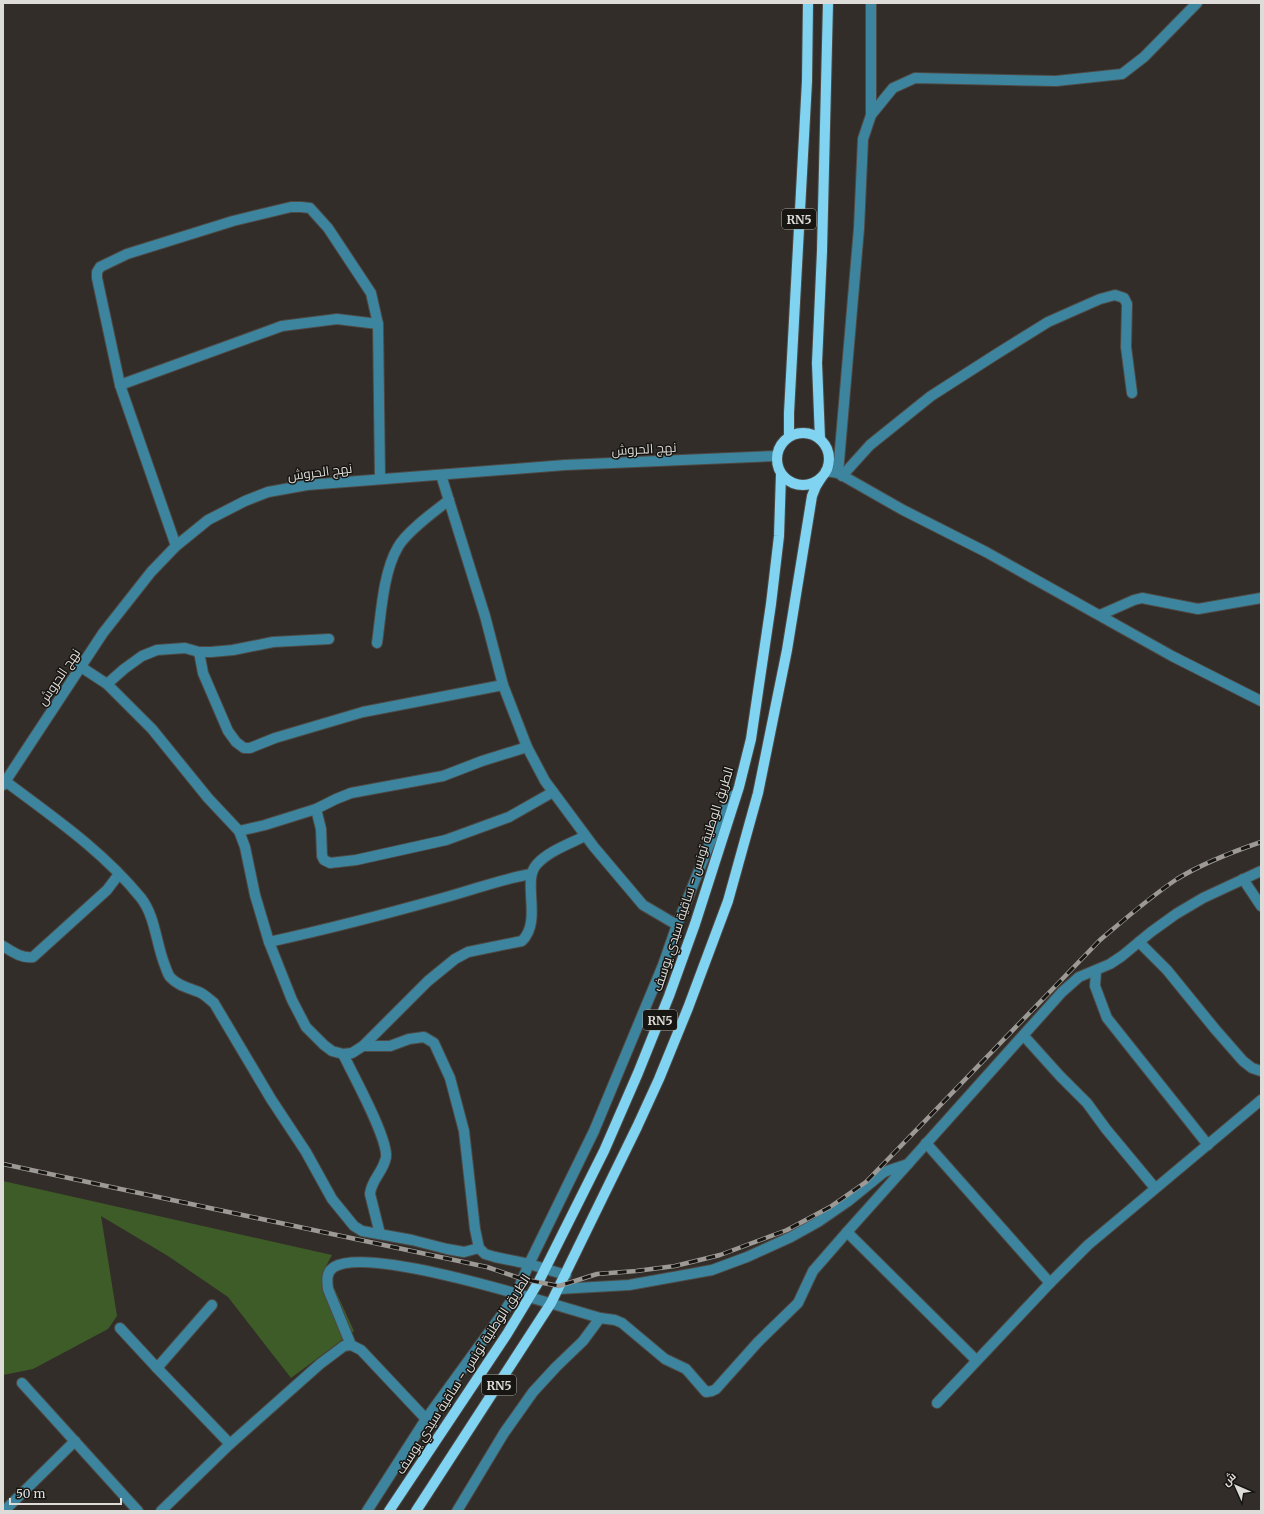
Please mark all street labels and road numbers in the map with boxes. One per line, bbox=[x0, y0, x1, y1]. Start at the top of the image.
road number: RN5 bbox=[782, 209, 816, 229]
street label: نهج الحروش bbox=[611, 439, 677, 459]
street label: نهج الحروش bbox=[287, 460, 353, 484]
street label: نهج الحروش bbox=[34, 645, 84, 709]
street label: الطريق الوطنية تونس - ساقية سيدي يوسف bbox=[649, 764, 739, 994]
road number: RN5 bbox=[643, 1010, 677, 1030]
street label: الطريق الوطنية تونس - ساقية سيدي يوسف bbox=[392, 1271, 536, 1478]
road number: RN5 bbox=[482, 1375, 516, 1395]

